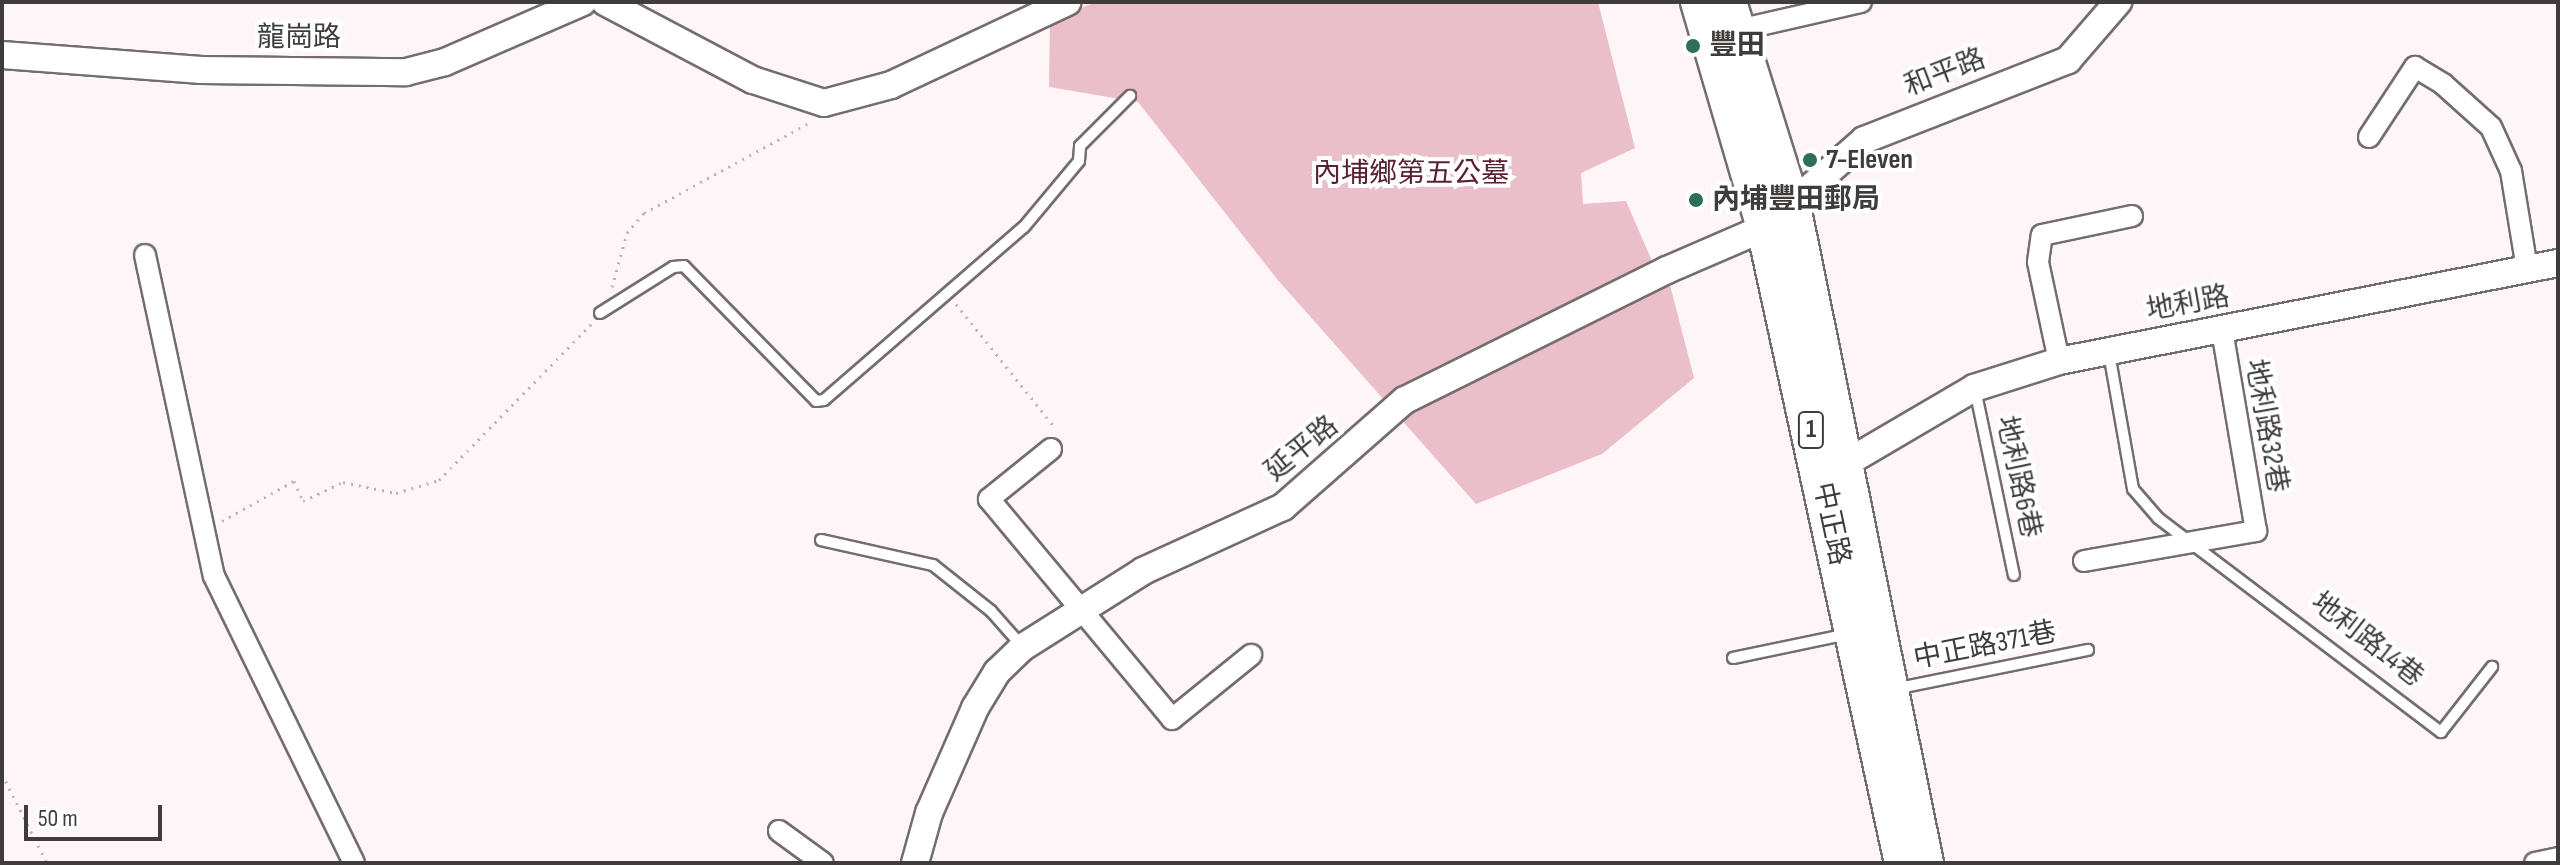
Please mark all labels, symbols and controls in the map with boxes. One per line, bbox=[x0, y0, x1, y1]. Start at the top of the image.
street label: 龍崗路 bbox=[257, 21, 341, 55]
place label: 豐田 bbox=[1709, 29, 1765, 63]
marker: 豐田 bbox=[1684, 37, 1702, 55]
street label: 和平路 bbox=[1900, 42, 1990, 104]
place label: 7-Eleven bbox=[1826, 143, 1913, 177]
marker: 7-Eleven bbox=[1801, 151, 1819, 169]
park label: 內埔鄉第五公墓 bbox=[1313, 157, 1509, 191]
place label: 內埔豐田郵局 bbox=[1712, 183, 1880, 217]
marker: 內埔豐田郵局 bbox=[1687, 191, 1705, 209]
street label: 地利路 bbox=[2144, 280, 2232, 328]
street label: 地利路32巷 bbox=[2238, 356, 2294, 496]
road number: 1 bbox=[1797, 408, 1825, 452]
street label: 延平路 bbox=[1259, 410, 1345, 488]
street label: 地利路6巷 bbox=[1989, 413, 2047, 541]
street label: 中正路 bbox=[1806, 479, 1856, 569]
street label: 地利路14巷 bbox=[2304, 586, 2430, 694]
street label: 中正路371巷 bbox=[1911, 616, 2059, 676]
scale bar bbox=[28, 789, 166, 839]
text: 50 m bbox=[38, 804, 78, 833]

